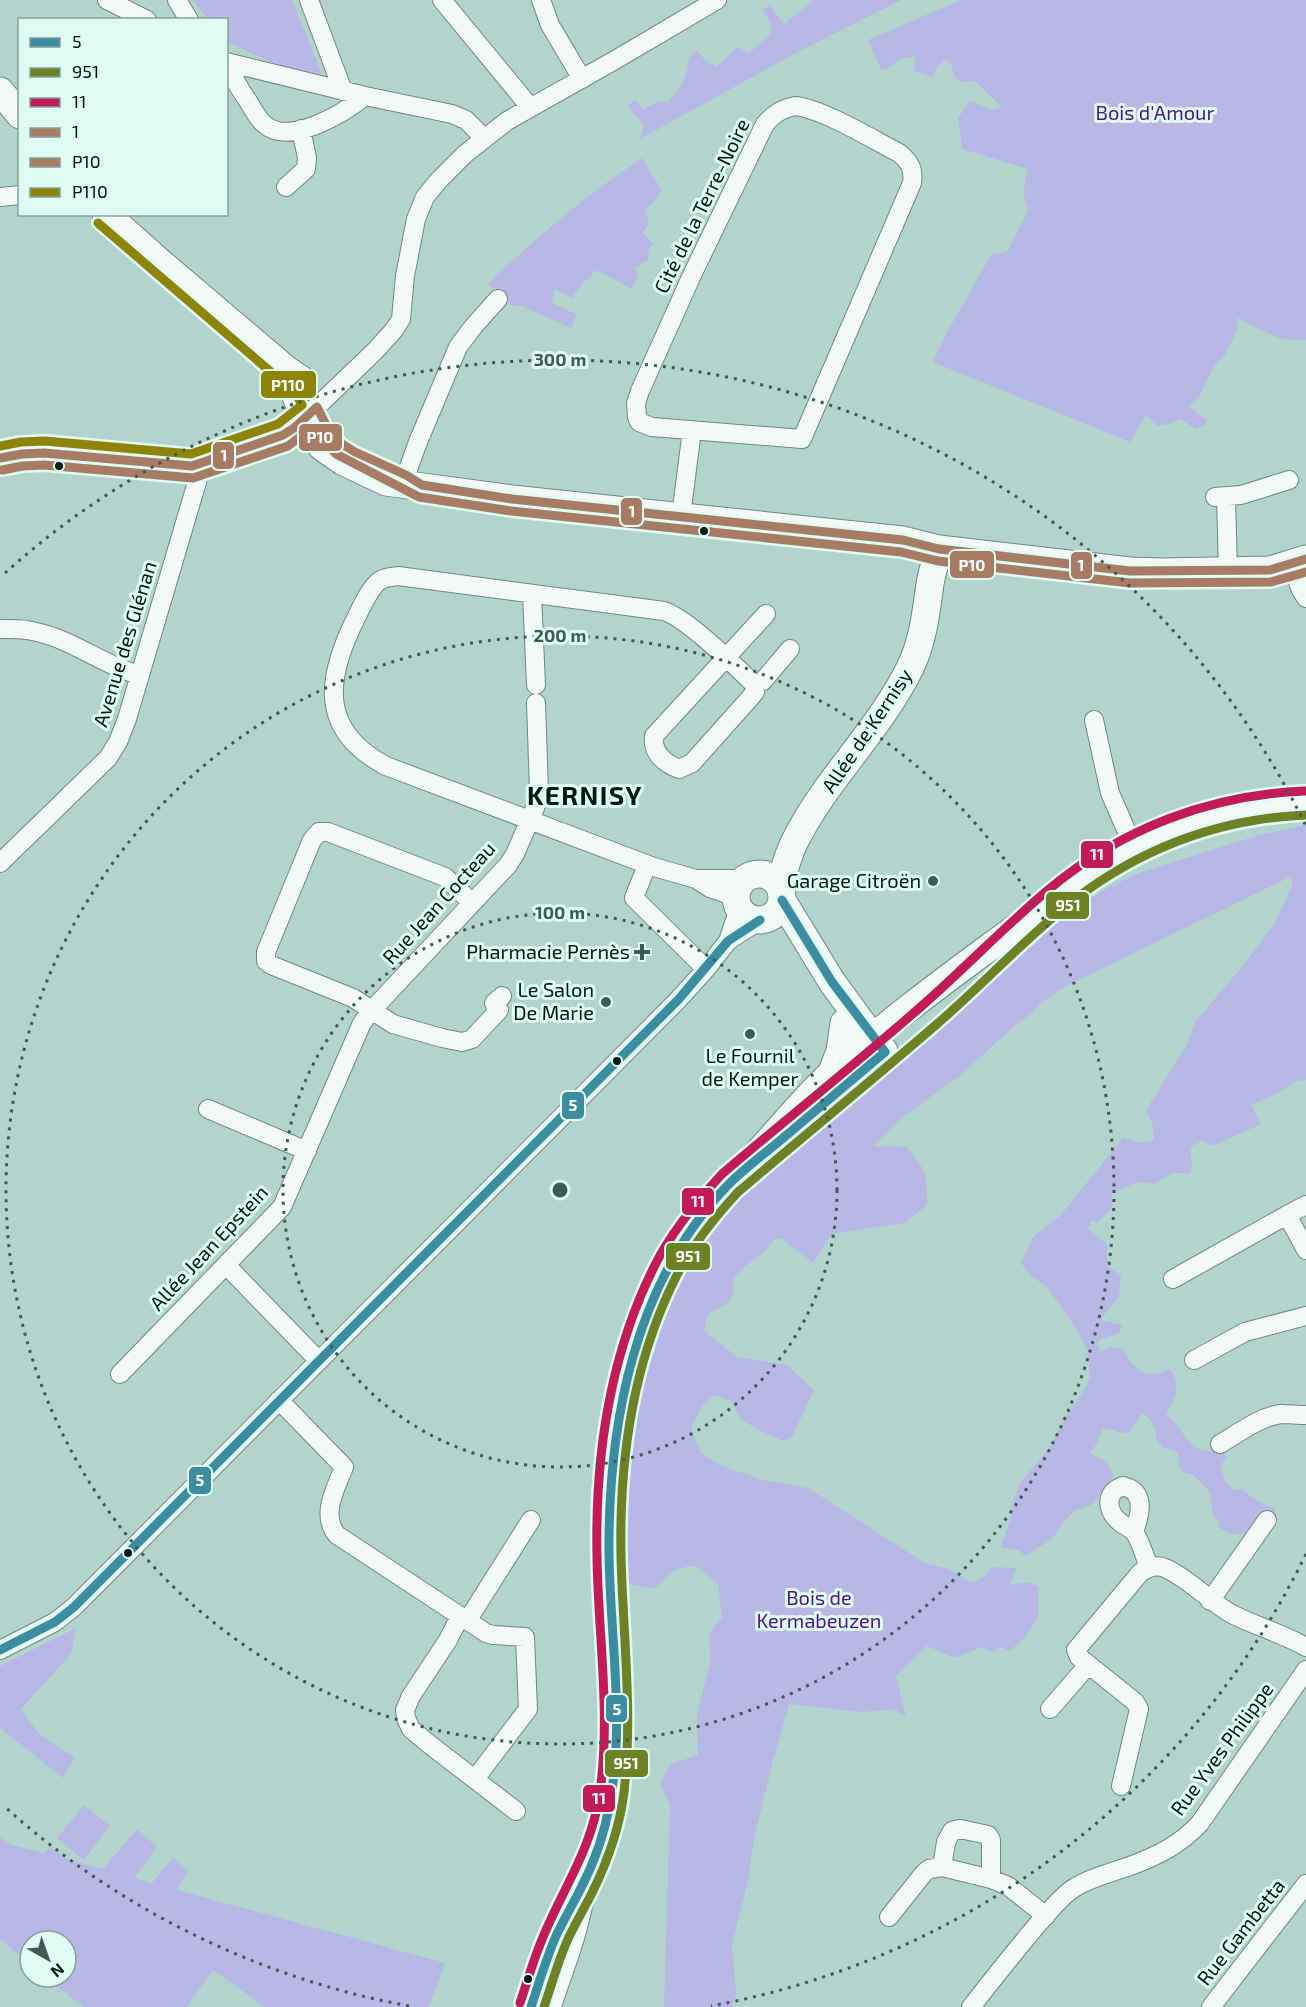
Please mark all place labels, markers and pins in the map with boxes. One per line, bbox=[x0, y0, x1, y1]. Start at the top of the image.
unlabelled marker bbox=[53, 460, 65, 472]
unlabelled marker bbox=[698, 525, 710, 537]
place label: Garage Citroën bbox=[787, 868, 921, 892]
marker: Garage Citroën bbox=[926, 874, 940, 888]
place label: Pharmacie Pernès bbox=[466, 939, 630, 963]
marker: Pharmacie Pernès bbox=[635, 945, 649, 959]
place label: Le Salon De Marie bbox=[513, 977, 594, 1024]
marker: Le Salon De Marie bbox=[599, 995, 613, 1009]
marker: Le Fournil de Kemper bbox=[743, 1027, 757, 1041]
place label: Le Fournil de Kemper bbox=[702, 1043, 798, 1090]
unlabelled marker bbox=[611, 1055, 623, 1067]
centre of rings bbox=[550, 1180, 570, 1200]
unlabelled marker bbox=[122, 1547, 134, 1559]
unlabelled marker bbox=[522, 1973, 534, 1985]

